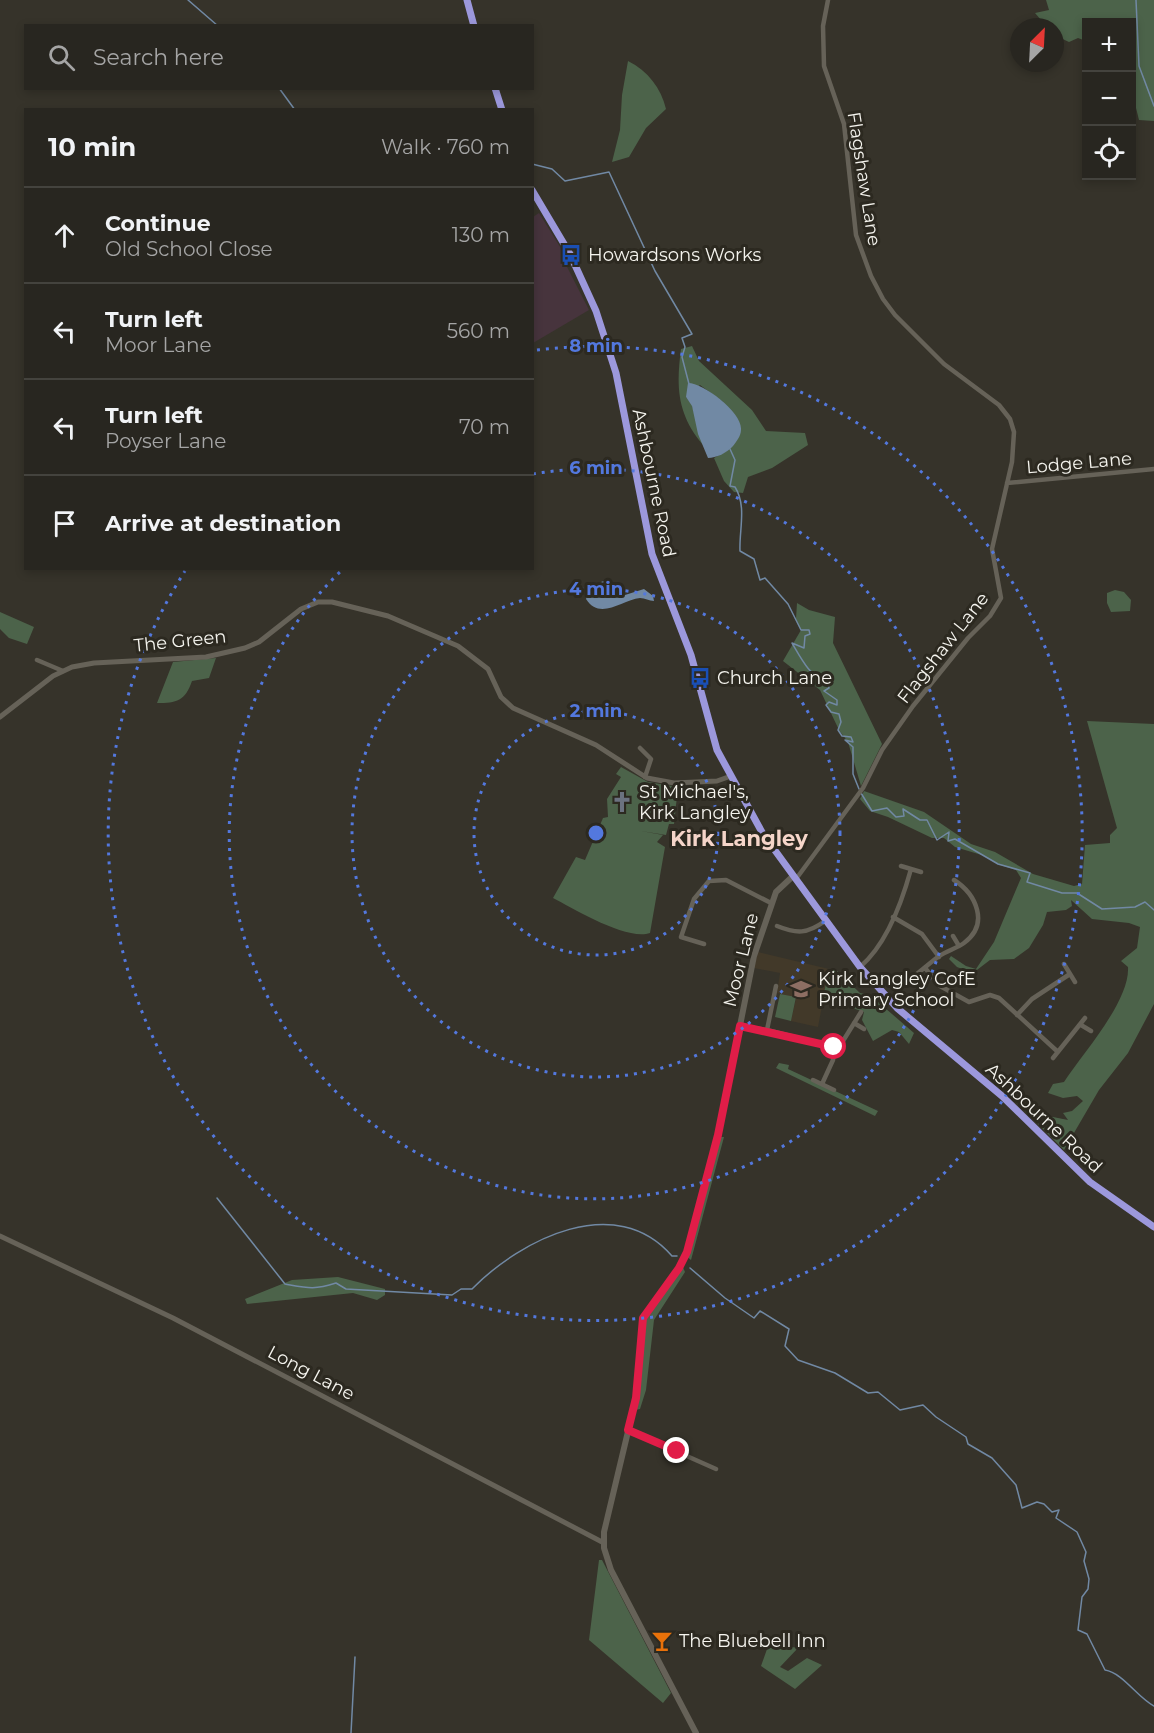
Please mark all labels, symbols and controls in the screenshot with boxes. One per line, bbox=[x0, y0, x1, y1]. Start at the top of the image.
north arrow bbox=[1010, 18, 1064, 72]
map controls bbox=[1082, 18, 1136, 180]
button: + bbox=[1082, 18, 1136, 72]
search box bbox=[24, 24, 534, 90]
icon: search bbox=[45, 41, 78, 74]
text: Search here bbox=[93, 44, 224, 71]
button: − bbox=[1082, 72, 1136, 126]
street label: Flagshaw Lane bbox=[843, 110, 885, 248]
button: locate bbox=[1082, 126, 1136, 180]
text: 10 min bbox=[48, 131, 136, 163]
text: Walk · 760 m bbox=[381, 135, 510, 159]
text: Continue bbox=[105, 210, 211, 237]
icon: ahead bbox=[48, 219, 81, 252]
text: 130 m bbox=[452, 223, 510, 247]
text: Old School Close bbox=[105, 237, 273, 261]
bus stop icon: Howardsons Works bbox=[559, 243, 583, 267]
place label: Howardsons Works bbox=[588, 244, 762, 266]
text: Turn left bbox=[105, 306, 203, 333]
icon: left bbox=[48, 315, 81, 348]
text: 560 m bbox=[447, 319, 510, 343]
text: Moor Lane bbox=[105, 333, 212, 357]
text: 8 min bbox=[569, 335, 623, 357]
text: Turn left bbox=[105, 402, 203, 429]
street label: Ashbourne Road bbox=[628, 407, 680, 559]
icon: left bbox=[48, 411, 81, 444]
text: 70 m bbox=[459, 415, 510, 439]
text: Poyser Lane bbox=[105, 429, 226, 453]
street label: Lodge Lane bbox=[1025, 447, 1133, 479]
text: 6 min bbox=[569, 457, 623, 479]
icon: arrive bbox=[48, 507, 81, 540]
text: Arrive at destination bbox=[105, 510, 341, 537]
text: 4 min bbox=[569, 578, 623, 600]
street label: Flagshaw Lane bbox=[893, 588, 993, 708]
street label: The Green bbox=[133, 625, 227, 657]
bus stop icon: Church Lane bbox=[688, 666, 712, 690]
place label: Church Lane bbox=[717, 667, 832, 689]
text: 2 min bbox=[570, 700, 622, 722]
place label: St Michael's, Kirk Langley bbox=[639, 781, 751, 824]
church icon: St Michael's, Kirk Langley bbox=[610, 790, 634, 814]
centre of rings bbox=[586, 823, 606, 843]
district label: Kirk Langley bbox=[670, 826, 808, 851]
street label: Moor Lane bbox=[719, 911, 763, 1009]
place label: Kirk Langley CofE Primary School bbox=[818, 968, 976, 1011]
school or university icon: Kirk Langley CofE Primary School bbox=[789, 977, 813, 1001]
route start bbox=[820, 1033, 846, 1059]
street label: Ashbourne Road bbox=[981, 1058, 1107, 1178]
street label: Long Lane bbox=[264, 1341, 358, 1405]
route end bbox=[663, 1437, 689, 1463]
bar icon: The Bluebell Inn bbox=[650, 1629, 674, 1653]
place label: The Bluebell Inn bbox=[679, 1630, 826, 1652]

